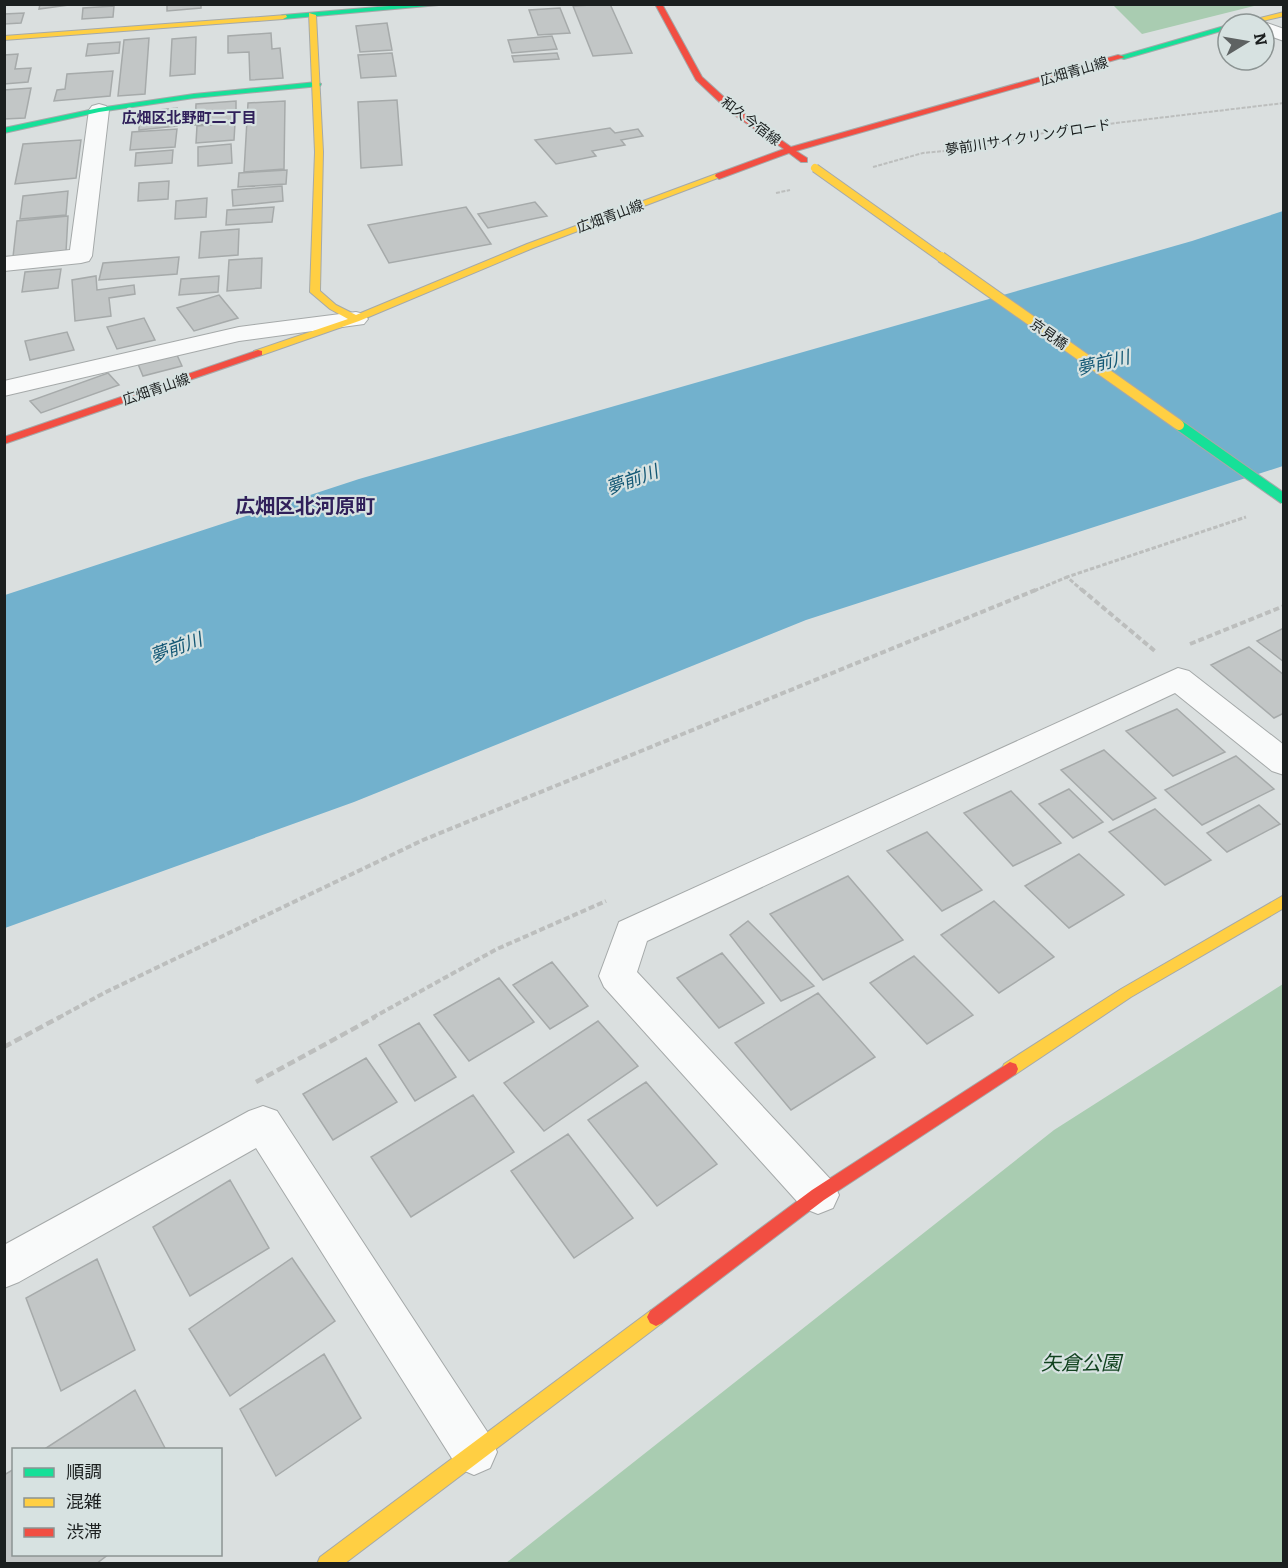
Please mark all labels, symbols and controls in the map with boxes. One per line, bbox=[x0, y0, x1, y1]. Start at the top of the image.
north arrow bbox=[1216, 12, 1276, 72]
text: N bbox=[1250, 31, 1271, 47]
street label: 広畑青山線 bbox=[1038, 54, 1110, 89]
street label: 和久今宿線 bbox=[718, 94, 784, 149]
district label: 広畑区北野町二丁目 bbox=[121, 109, 257, 127]
street label: 夢前川サイクリングロード bbox=[944, 116, 1112, 159]
street label: 広畑青山線 bbox=[574, 197, 646, 236]
street label: 京見橋 bbox=[1027, 315, 1071, 353]
water label: 夢前川 bbox=[1074, 346, 1134, 380]
street label: 広畑青山線 bbox=[120, 370, 192, 409]
water label: 夢前川 bbox=[603, 460, 663, 500]
district label: 広畑区北河原町 bbox=[235, 494, 375, 518]
water label: 夢前川 bbox=[147, 628, 207, 668]
park label: 矢倉公園 bbox=[1041, 1351, 1124, 1375]
legend bbox=[12, 1448, 222, 1556]
text: 順調 bbox=[66, 1461, 102, 1483]
text: 混雑 bbox=[66, 1491, 102, 1513]
text: 渋滞 bbox=[66, 1521, 102, 1543]

